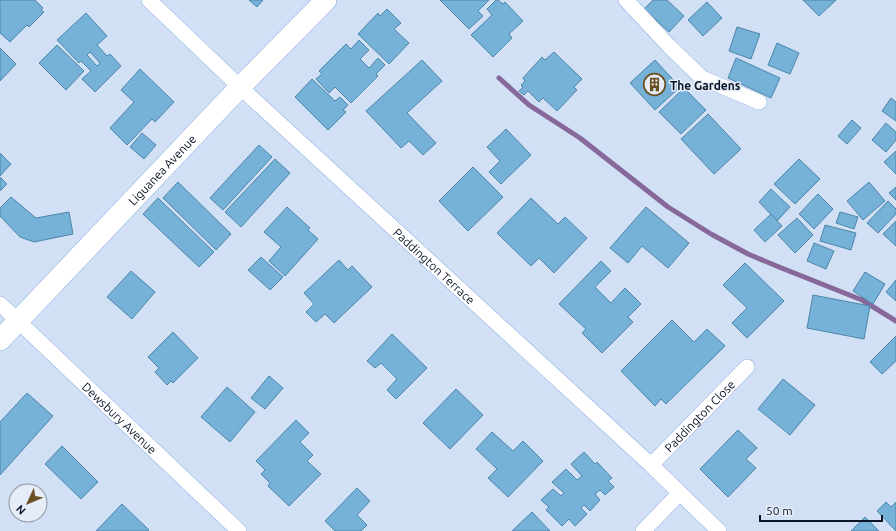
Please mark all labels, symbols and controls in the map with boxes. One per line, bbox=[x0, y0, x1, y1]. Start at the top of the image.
building icon: The Gardens bbox=[642, 72, 668, 98]
place label: The Gardens bbox=[670, 79, 741, 92]
street label: Liguanea Avenue bbox=[125, 132, 198, 207]
street label: Paddington Terrace bbox=[391, 225, 478, 306]
street label: Paddington Close bbox=[661, 377, 737, 454]
street label: Dewsbury Avenue bbox=[80, 379, 159, 456]
north arrow bbox=[8, 483, 48, 523]
scale bar bbox=[760, 497, 882, 523]
text: N bbox=[14, 503, 28, 517]
text: 50 m bbox=[766, 504, 793, 517]

